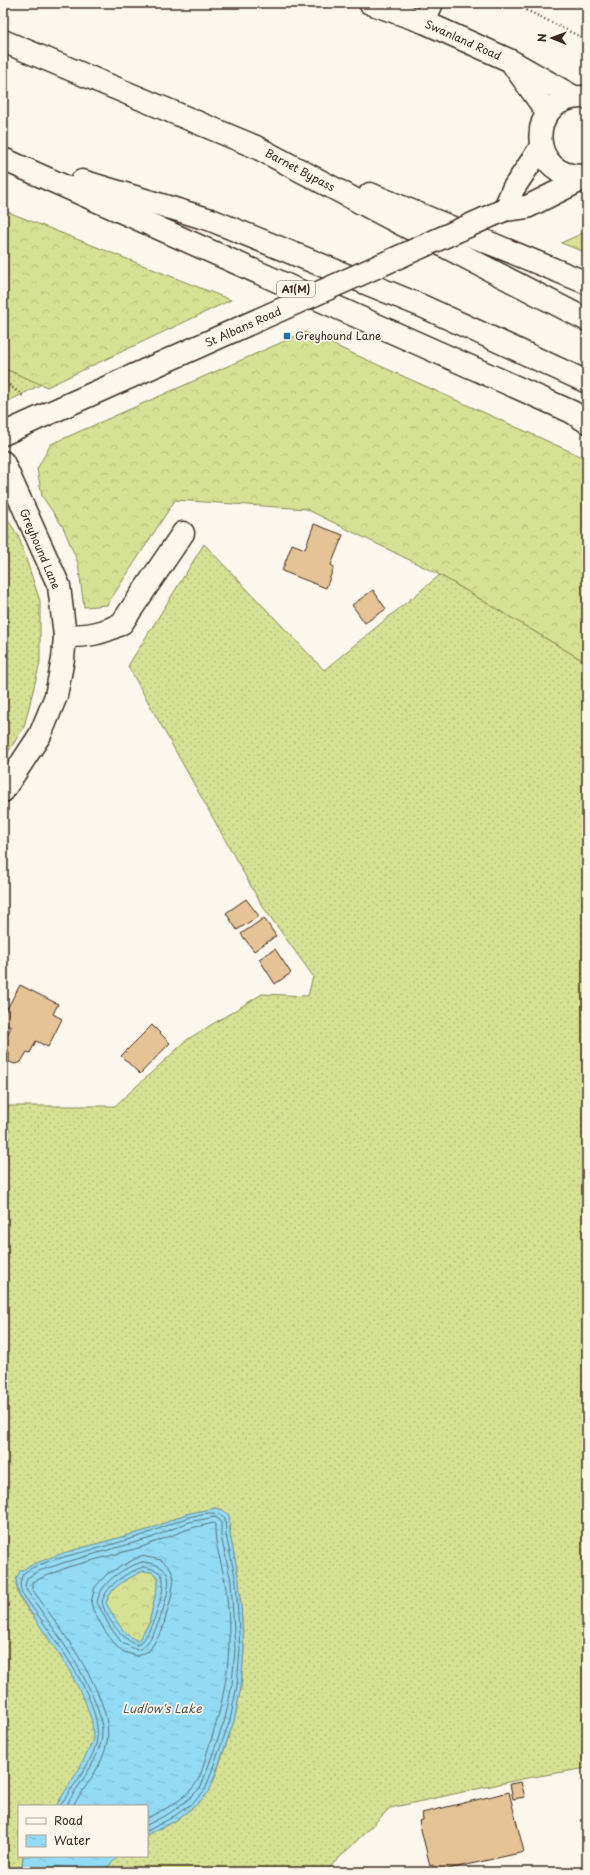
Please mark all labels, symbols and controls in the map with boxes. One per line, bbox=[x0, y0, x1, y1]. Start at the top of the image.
street label: Swanland Road bbox=[422, 15, 504, 64]
north arrow bbox=[532, 18, 572, 58]
text: N bbox=[533, 33, 550, 42]
street label: Barnet Bypass bbox=[262, 144, 338, 195]
road number: A1(M) bbox=[277, 281, 315, 297]
street label: St Albans Road bbox=[202, 302, 284, 351]
place label: Greyhound Lane bbox=[295, 327, 381, 344]
marker: Greyhound Lane bbox=[282, 331, 292, 341]
street label: Greyhound Lane bbox=[16, 506, 65, 592]
water label: Ludlow's Lake bbox=[122, 1699, 202, 1717]
legend bbox=[18, 1805, 148, 1857]
text: Road bbox=[54, 1811, 83, 1829]
text: Water bbox=[54, 1831, 91, 1849]

